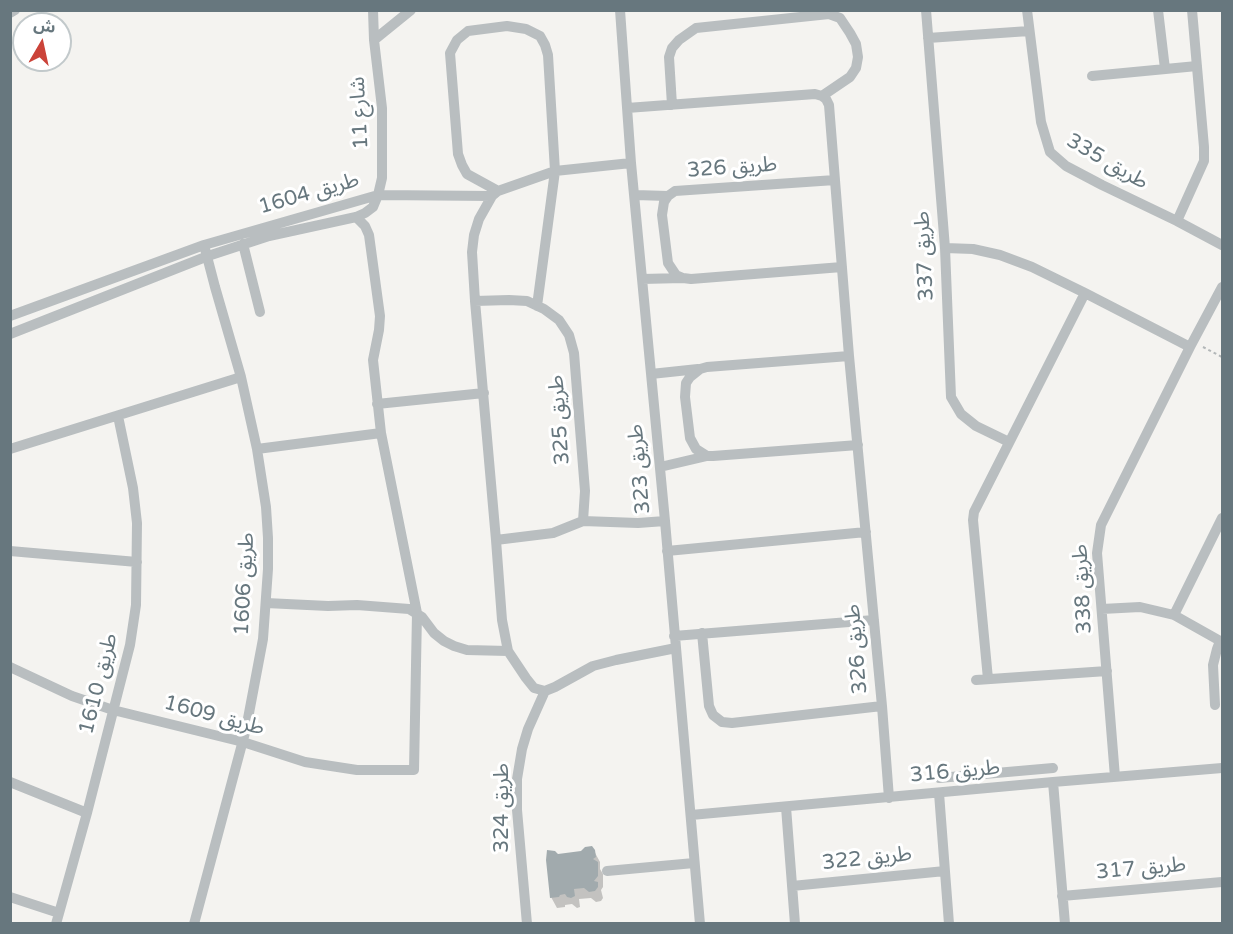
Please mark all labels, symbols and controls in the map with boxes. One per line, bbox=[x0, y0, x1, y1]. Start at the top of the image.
north arrow bbox=[12, 12, 72, 72]
text: ش bbox=[32, 15, 57, 38]
street label: شارع 11 bbox=[346, 76, 374, 150]
street label: طريق 335 bbox=[1062, 129, 1152, 195]
street label: طريق 326 bbox=[686, 152, 778, 184]
street label: طريق 1604 bbox=[256, 168, 362, 220]
street label: طريق 337 bbox=[910, 210, 940, 302]
street label: طريق 325 bbox=[544, 374, 576, 466]
street label: طريق 323 bbox=[624, 423, 656, 515]
street label: طريق 1606 bbox=[230, 532, 260, 636]
street label: طريق 338 bbox=[1068, 543, 1098, 635]
street label: طريق 326 bbox=[841, 603, 873, 695]
street label: طريق 1610 bbox=[74, 631, 124, 737]
street label: طريق 1609 bbox=[161, 690, 267, 742]
street label: طريق 316 bbox=[909, 756, 1001, 788]
street label: طريق 324 bbox=[489, 763, 515, 853]
street label: طريق 322 bbox=[821, 842, 913, 876]
street label: طريق 317 bbox=[1095, 853, 1187, 885]

